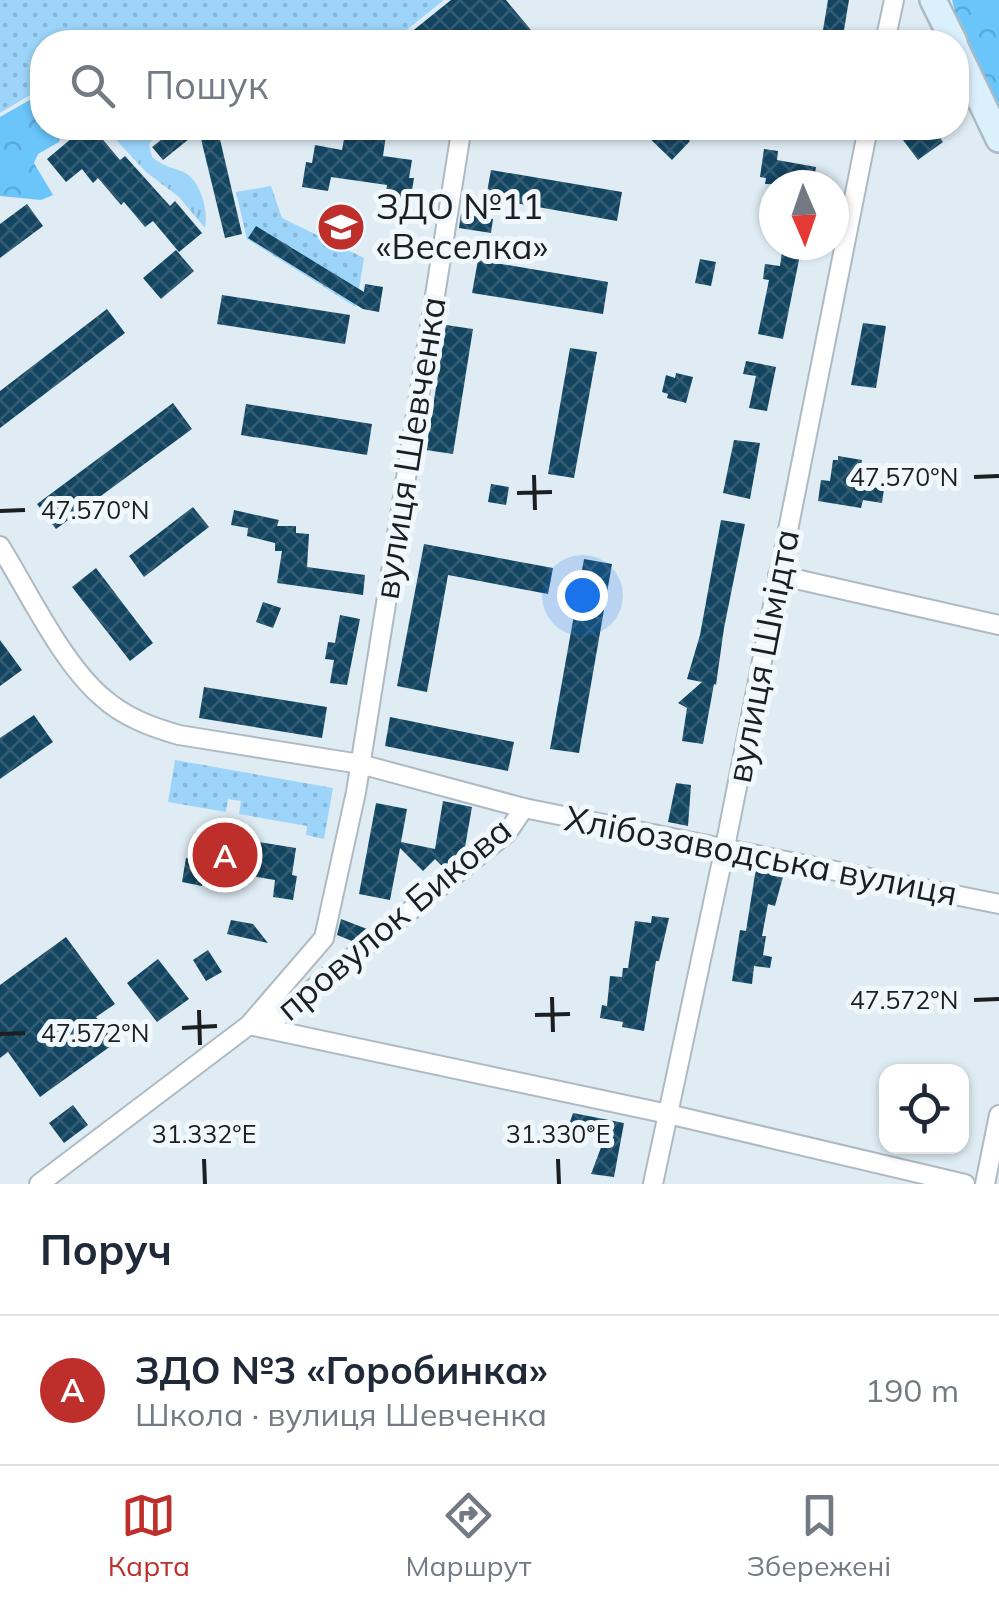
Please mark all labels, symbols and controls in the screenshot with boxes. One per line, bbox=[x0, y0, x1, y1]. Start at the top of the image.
search box bbox=[30, 30, 969, 140]
icon: search bbox=[65, 58, 120, 113]
text: Пошук bbox=[145, 61, 268, 109]
north arrow bbox=[759, 170, 849, 260]
place label: ЗДО №11 «Веселка» bbox=[376, 184, 548, 268]
school or university icon: ЗДО №11 «Веселка» bbox=[315, 201, 367, 253]
street label: вулиця Шевченка bbox=[363, 293, 455, 602]
text: 47.570°N bbox=[850, 461, 958, 492]
text: 47.570°N bbox=[41, 494, 149, 525]
street label: вулиця Шмідта bbox=[716, 525, 808, 786]
your location bbox=[557, 570, 608, 621]
street label: Хлібозаводська вулиця bbox=[561, 795, 961, 915]
street label: провулок Бикова bbox=[267, 807, 520, 1029]
pin: A bbox=[192, 818, 258, 892]
text: 47.572°N bbox=[850, 984, 958, 1015]
text: 47.572°N bbox=[41, 1017, 149, 1048]
map controls bbox=[879, 1064, 969, 1154]
button: locate bbox=[879, 1064, 969, 1154]
text: 31.332°E bbox=[152, 1118, 256, 1149]
text: 31.330°E bbox=[506, 1118, 610, 1149]
text: Поруч bbox=[40, 1223, 172, 1276]
text: ЗДО №3 «Горобинка» bbox=[135, 1346, 548, 1394]
text: A bbox=[60, 1370, 85, 1410]
text: 190 m bbox=[865, 1370, 959, 1410]
text: Школа · вулиця Шевченка bbox=[135, 1394, 547, 1434]
tab: Карта bbox=[108, 1488, 190, 1583]
tab: Маршрут bbox=[405, 1488, 531, 1583]
tab: Збережені bbox=[747, 1488, 891, 1583]

